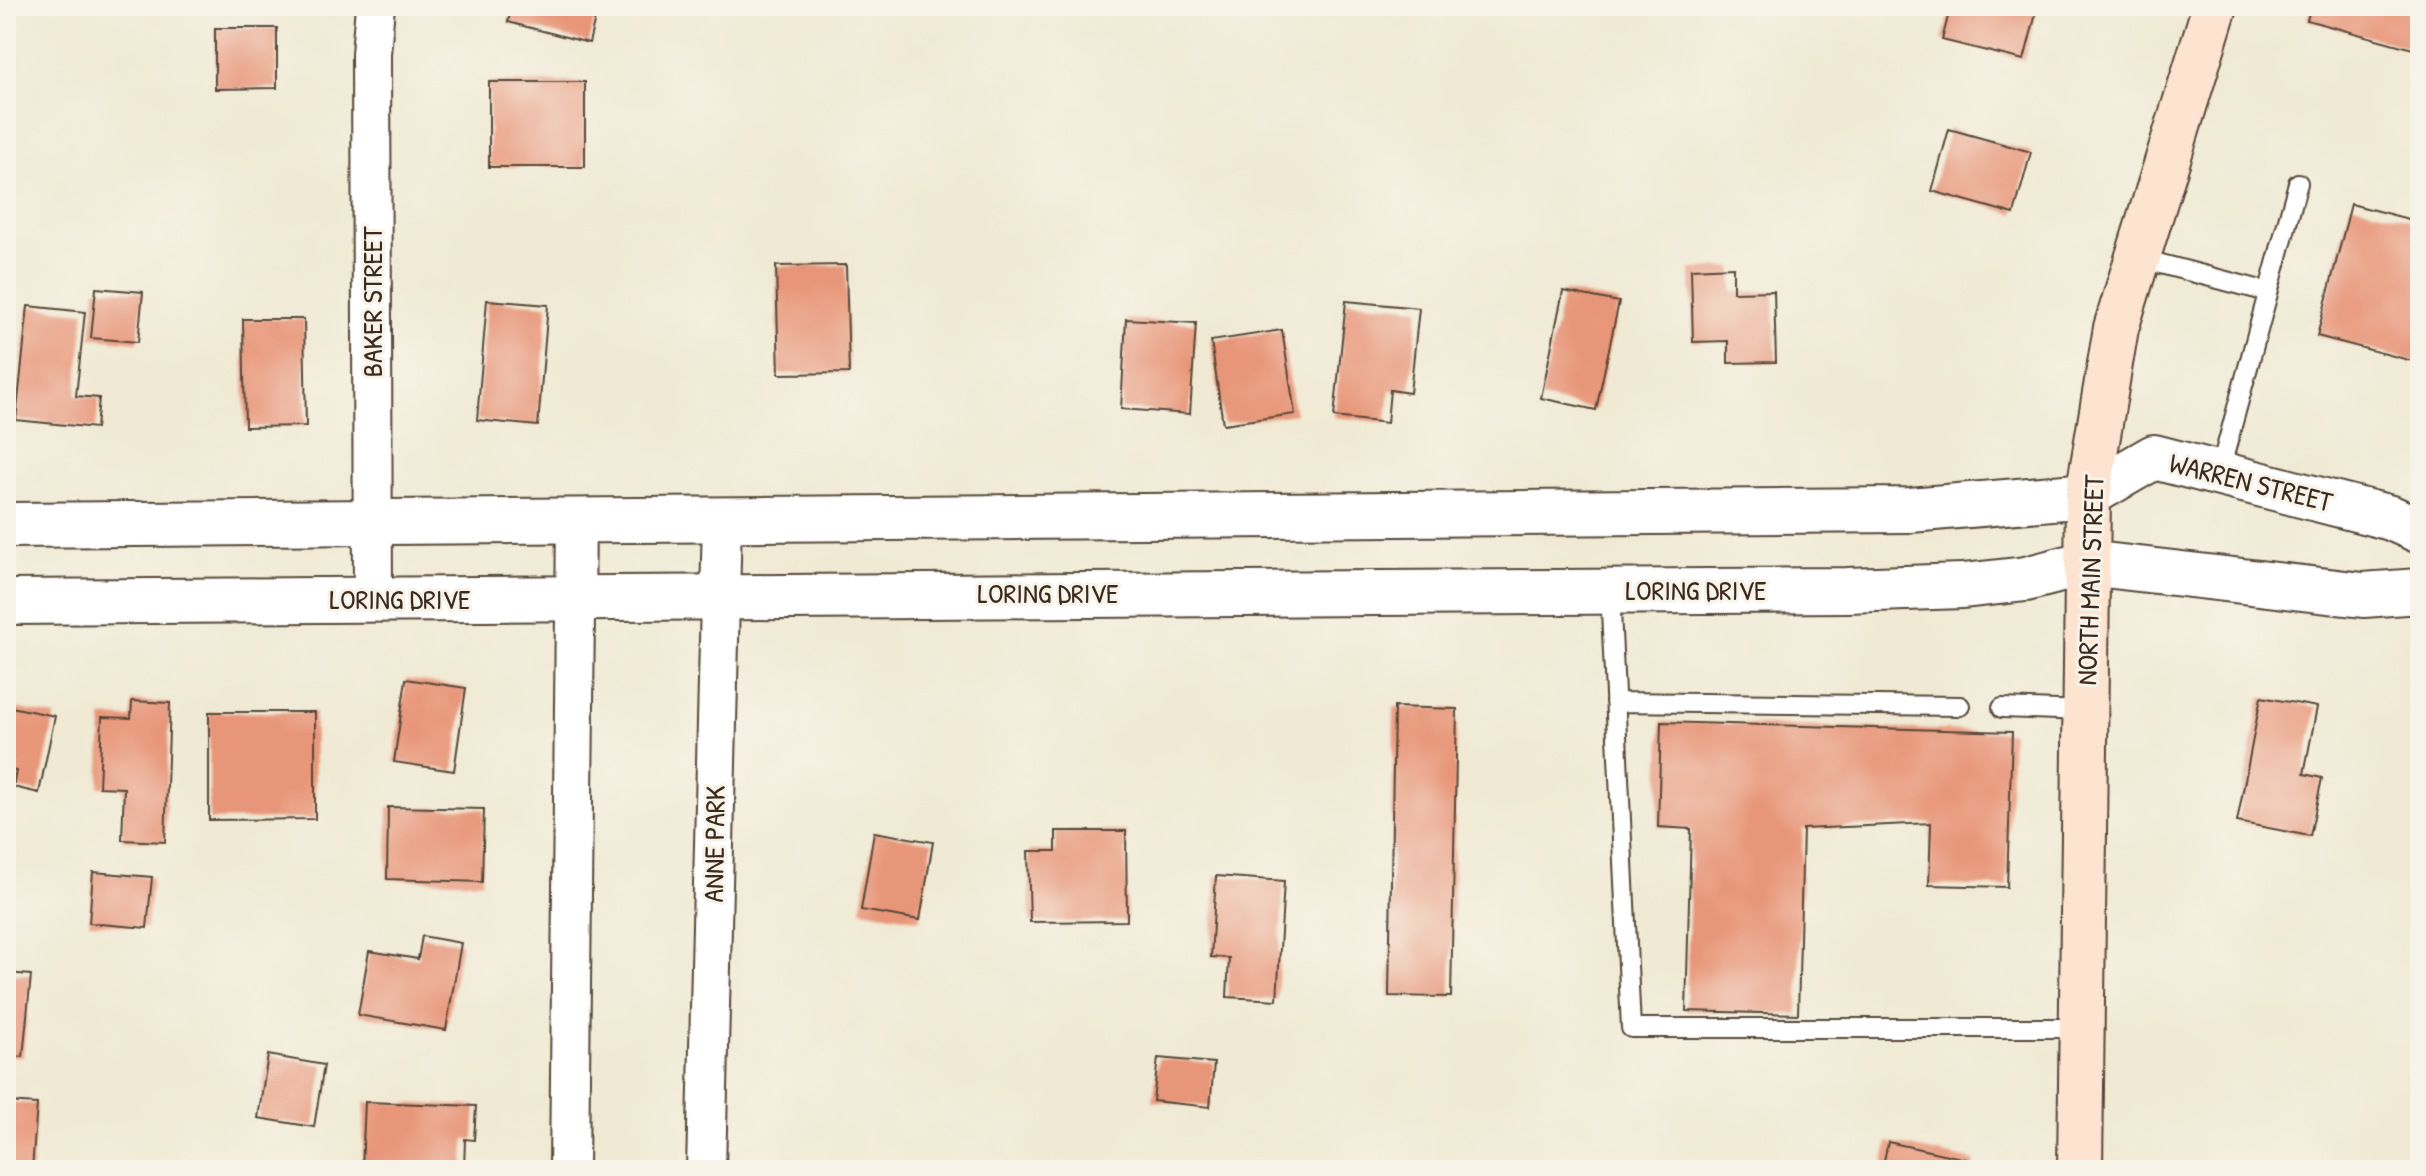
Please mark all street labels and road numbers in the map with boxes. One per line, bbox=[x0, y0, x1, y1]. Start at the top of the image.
street label: BAKER STREET bbox=[353, 226, 391, 377]
street label: WARREN STREET bbox=[2166, 443, 2337, 521]
street label: NORTH MAIN STREET bbox=[2067, 473, 2113, 686]
street label: LORING DRIVE bbox=[1626, 571, 1766, 609]
street label: LORING DRIVE bbox=[978, 574, 1118, 612]
street label: LORING DRIVE bbox=[330, 580, 470, 618]
street label: ANNE PARK bbox=[694, 785, 734, 903]

